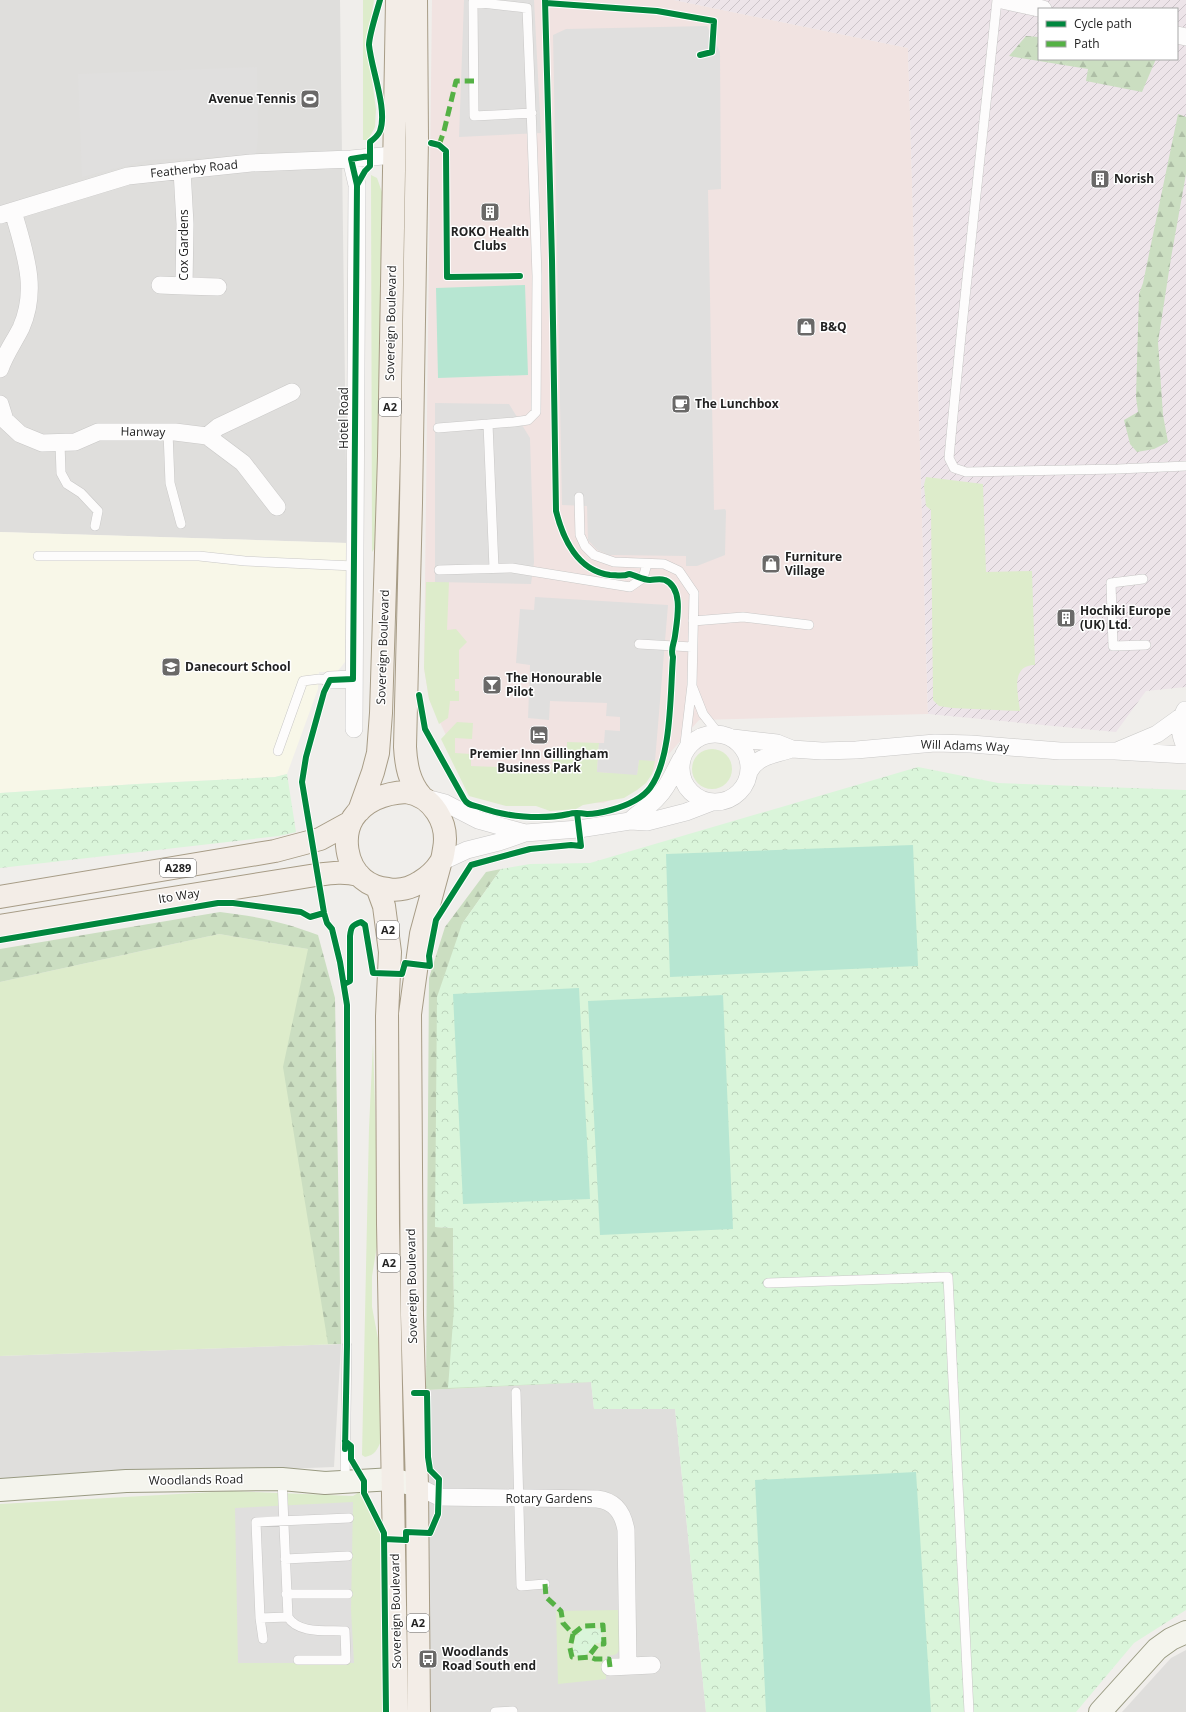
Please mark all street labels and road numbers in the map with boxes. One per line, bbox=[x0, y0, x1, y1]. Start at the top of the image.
street label: Featherby Road bbox=[149, 155, 239, 182]
street label: Cox Gardens bbox=[175, 209, 192, 281]
street label: Sovereign Boulevard bbox=[381, 265, 400, 381]
street label: Hotel Road bbox=[335, 387, 352, 449]
road number: A2 bbox=[379, 398, 401, 416]
street label: Hanway bbox=[120, 423, 167, 440]
street label: Sovereign Boulevard bbox=[372, 589, 393, 705]
street label: Will Adams Way bbox=[920, 735, 1011, 756]
road number: A289 bbox=[160, 859, 196, 877]
street label: Ito Way bbox=[157, 884, 202, 907]
road number: A2 bbox=[377, 921, 399, 939]
street label: Sovereign Boulevard bbox=[402, 1228, 421, 1344]
road number: A2 bbox=[378, 1254, 400, 1272]
street label: Woodlands Road bbox=[148, 1470, 243, 1489]
street label: Rotary Gardens bbox=[505, 1490, 593, 1507]
street label: Sovereign Boulevard bbox=[386, 1553, 405, 1669]
road number: A2 bbox=[407, 1614, 429, 1632]

